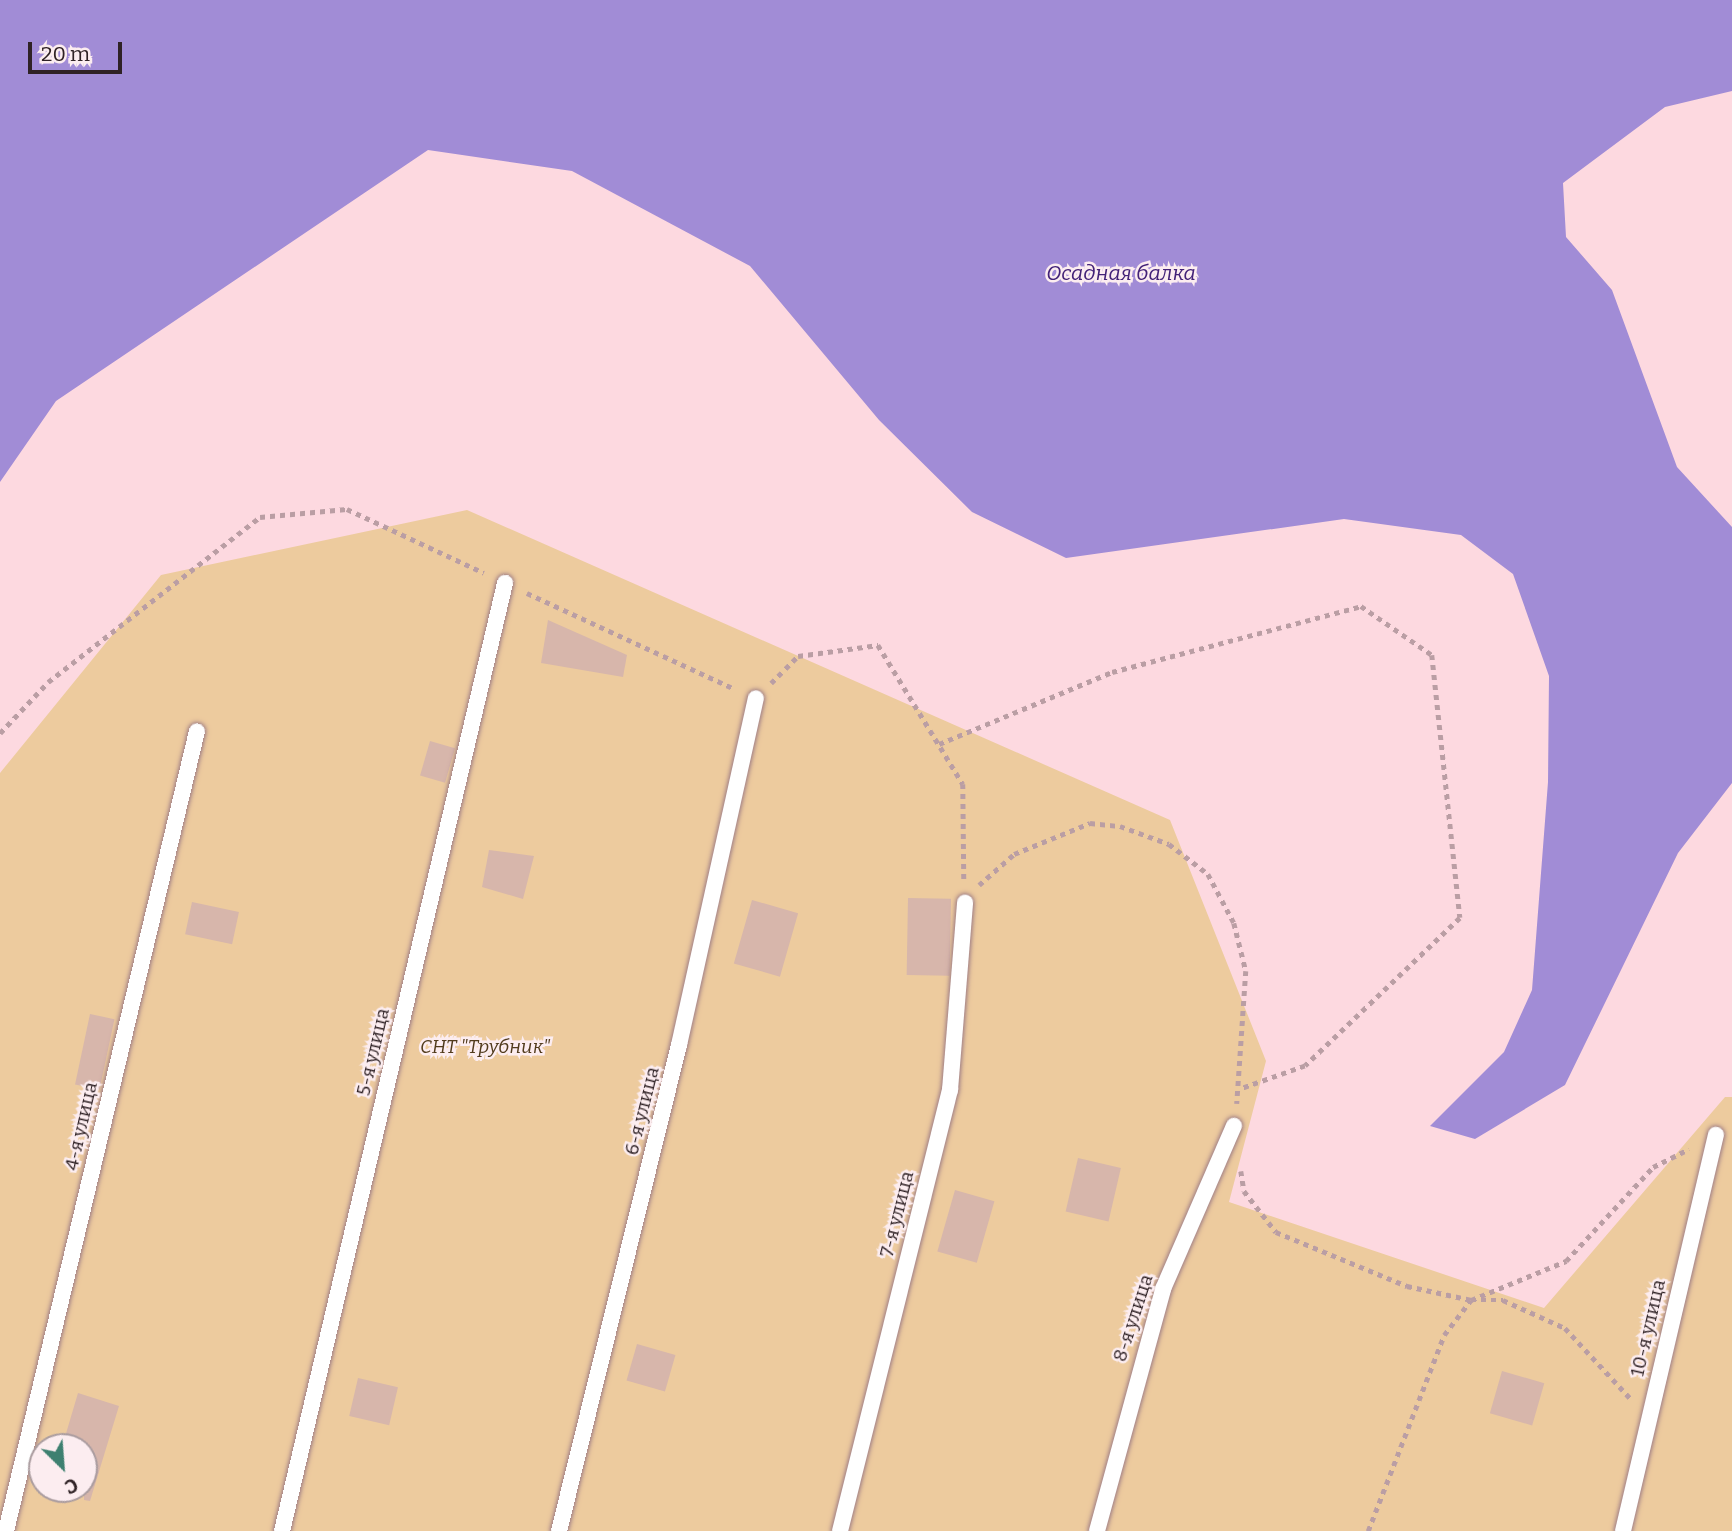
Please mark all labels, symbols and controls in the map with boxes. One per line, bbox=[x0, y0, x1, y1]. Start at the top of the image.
scale bar bbox=[32, 28, 126, 72]
text: 20 m bbox=[41, 41, 90, 67]
water label: Осадная балка bbox=[1046, 260, 1196, 286]
street label: 5-я улица bbox=[352, 1006, 394, 1098]
park label: СНТ "Трубник" bbox=[420, 1036, 550, 1058]
street label: 6-я улица bbox=[620, 1065, 664, 1157]
street label: 4-я улица bbox=[60, 1080, 102, 1172]
street label: 7-я улица bbox=[875, 1169, 919, 1259]
street label: 8-я улица bbox=[1108, 1272, 1158, 1364]
street label: 10-я улица bbox=[1626, 1277, 1670, 1379]
north arrow bbox=[28, 1433, 98, 1503]
text: С bbox=[61, 1473, 82, 1499]

